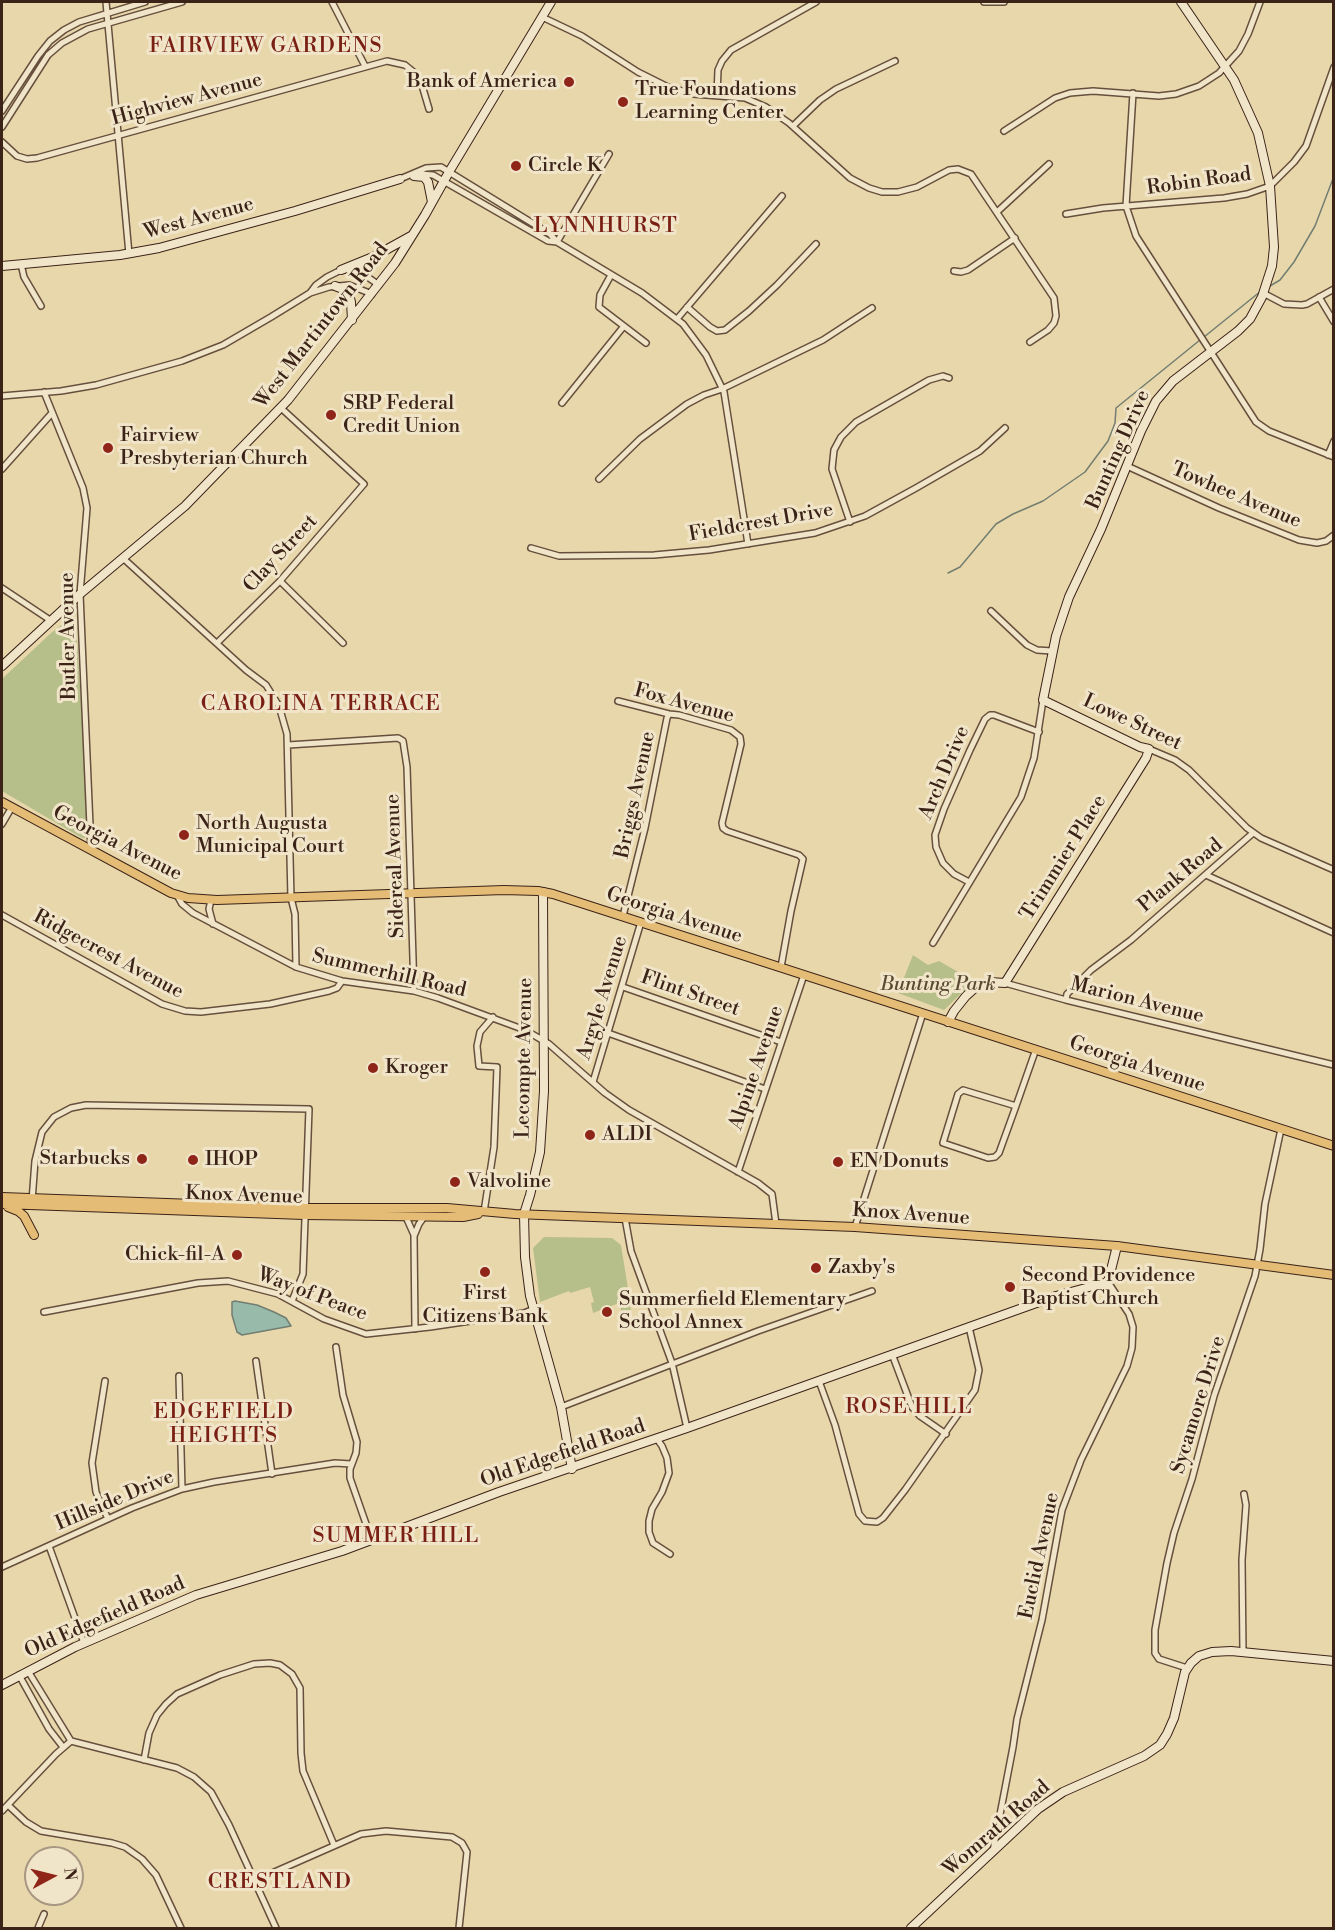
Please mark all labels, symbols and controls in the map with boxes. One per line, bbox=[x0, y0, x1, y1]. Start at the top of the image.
district label: FAIRVIEW GARDENS bbox=[149, 34, 383, 60]
street label: Highview Avenue bbox=[109, 68, 265, 132]
place label: Bank of America bbox=[407, 70, 557, 94]
marker: Bank of America bbox=[562, 75, 576, 89]
place label: True Foundations Learning Center bbox=[635, 78, 796, 125]
marker: True Foundations Learning Center bbox=[616, 95, 630, 109]
place label: Circle K bbox=[528, 154, 601, 178]
marker: Circle K bbox=[509, 159, 523, 173]
street label: Robin Road bbox=[1145, 163, 1253, 201]
street label: West Avenue bbox=[141, 193, 257, 245]
district label: LYNNHURST bbox=[534, 214, 678, 240]
street label: West Martintown Road bbox=[250, 238, 394, 414]
street label: Bunting Drive bbox=[1082, 386, 1156, 514]
place label: SRP Federal Credit Union bbox=[343, 392, 460, 439]
marker: SRP Federal Credit Union bbox=[324, 408, 338, 422]
place label: Fairview Presbyterian Church bbox=[120, 424, 308, 471]
marker: Fairview Presbyterian Church bbox=[101, 441, 115, 455]
street label: Towhee Avenue bbox=[1167, 458, 1305, 534]
street label: Fieldcrest Drive bbox=[687, 498, 835, 548]
street label: Clay Street bbox=[239, 510, 323, 598]
street label: Butler Avenue bbox=[56, 572, 82, 700]
street label: Fox Avenue bbox=[631, 679, 737, 729]
street label: Lowe Street bbox=[1079, 690, 1185, 756]
district label: CAROLINA TERRACE bbox=[201, 692, 441, 718]
street label: Arch Drive bbox=[915, 723, 975, 823]
street label: Briggs Avenue bbox=[611, 729, 661, 861]
street label: Trimmier Place bbox=[1016, 791, 1112, 925]
street label: Sidereal Avenue bbox=[381, 794, 411, 938]
street label: Georgia Avenue bbox=[48, 801, 186, 887]
place label: North Augusta Municipal Court bbox=[196, 812, 345, 859]
marker: North Augusta Municipal Court bbox=[177, 828, 191, 842]
street label: Plank Road bbox=[1134, 834, 1228, 918]
street label: Georgia Avenue bbox=[603, 883, 745, 949]
street label: Ridgecrest Avenue bbox=[29, 905, 187, 1005]
street label: Argyle Avenue bbox=[573, 933, 633, 1063]
street label: Summerhill Road bbox=[310, 945, 468, 1003]
street label: Flint Street bbox=[637, 966, 743, 1022]
park label: Bunting Park bbox=[880, 973, 996, 997]
street label: Marion Avenue bbox=[1068, 973, 1206, 1029]
street label: Lecompte Avenue bbox=[512, 977, 538, 1139]
street label: Alpine Avenue bbox=[725, 1003, 789, 1133]
street label: Georgia Avenue bbox=[1066, 1032, 1208, 1098]
place label: Kroger bbox=[385, 1056, 448, 1080]
marker: Kroger bbox=[366, 1061, 380, 1075]
place label: ALDI bbox=[602, 1123, 652, 1147]
marker: ALDI bbox=[583, 1128, 597, 1142]
place label: Starbucks bbox=[40, 1147, 130, 1171]
place label: IHOP bbox=[205, 1148, 258, 1172]
place label: EN Donuts bbox=[850, 1150, 949, 1174]
marker: Starbucks bbox=[135, 1152, 149, 1166]
marker: IHOP bbox=[186, 1153, 200, 1167]
marker: EN Donuts bbox=[831, 1155, 845, 1169]
place label: Valvoline bbox=[467, 1170, 551, 1194]
marker: Valvoline bbox=[448, 1175, 462, 1189]
street label: Knox Avenue bbox=[185, 1182, 303, 1210]
street label: Knox Avenue bbox=[852, 1199, 970, 1231]
place label: Chick-fil-A bbox=[125, 1243, 225, 1267]
marker: Chick-fil-A bbox=[230, 1248, 244, 1262]
place label: Zaxby's bbox=[828, 1256, 895, 1280]
marker: Zaxby's bbox=[809, 1261, 823, 1275]
street label: Way of Peace bbox=[254, 1263, 370, 1327]
place label: Second Providence Baptist Church bbox=[1022, 1264, 1195, 1311]
marker: First Citizens Bank bbox=[478, 1265, 492, 1279]
marker: Second Providence Baptist Church bbox=[1003, 1280, 1017, 1294]
place label: First Citizens Bank bbox=[423, 1282, 547, 1329]
place label: Summerfield Elementary School Annex bbox=[619, 1288, 846, 1335]
marker: Summerfield Elementary School Annex bbox=[600, 1305, 614, 1319]
street label: Sycamore Drive bbox=[1167, 1333, 1231, 1477]
district label: ROSE HILL bbox=[845, 1395, 973, 1421]
district label: EDGEFIELD HEIGHTS bbox=[154, 1400, 294, 1450]
street label: Old Edgefield Road bbox=[478, 1415, 648, 1493]
street label: Hillside Drive bbox=[52, 1465, 178, 1537]
street label: Euclid Avenue bbox=[1015, 1490, 1065, 1622]
district label: SUMMER HILL bbox=[312, 1524, 480, 1550]
street label: Old Edgefield Road bbox=[21, 1572, 189, 1664]
street label: Womrath Road bbox=[939, 1776, 1055, 1882]
north arrow bbox=[24, 1846, 84, 1906]
text: N bbox=[59, 1867, 81, 1882]
district label: CRESTLAND bbox=[208, 1870, 352, 1896]

